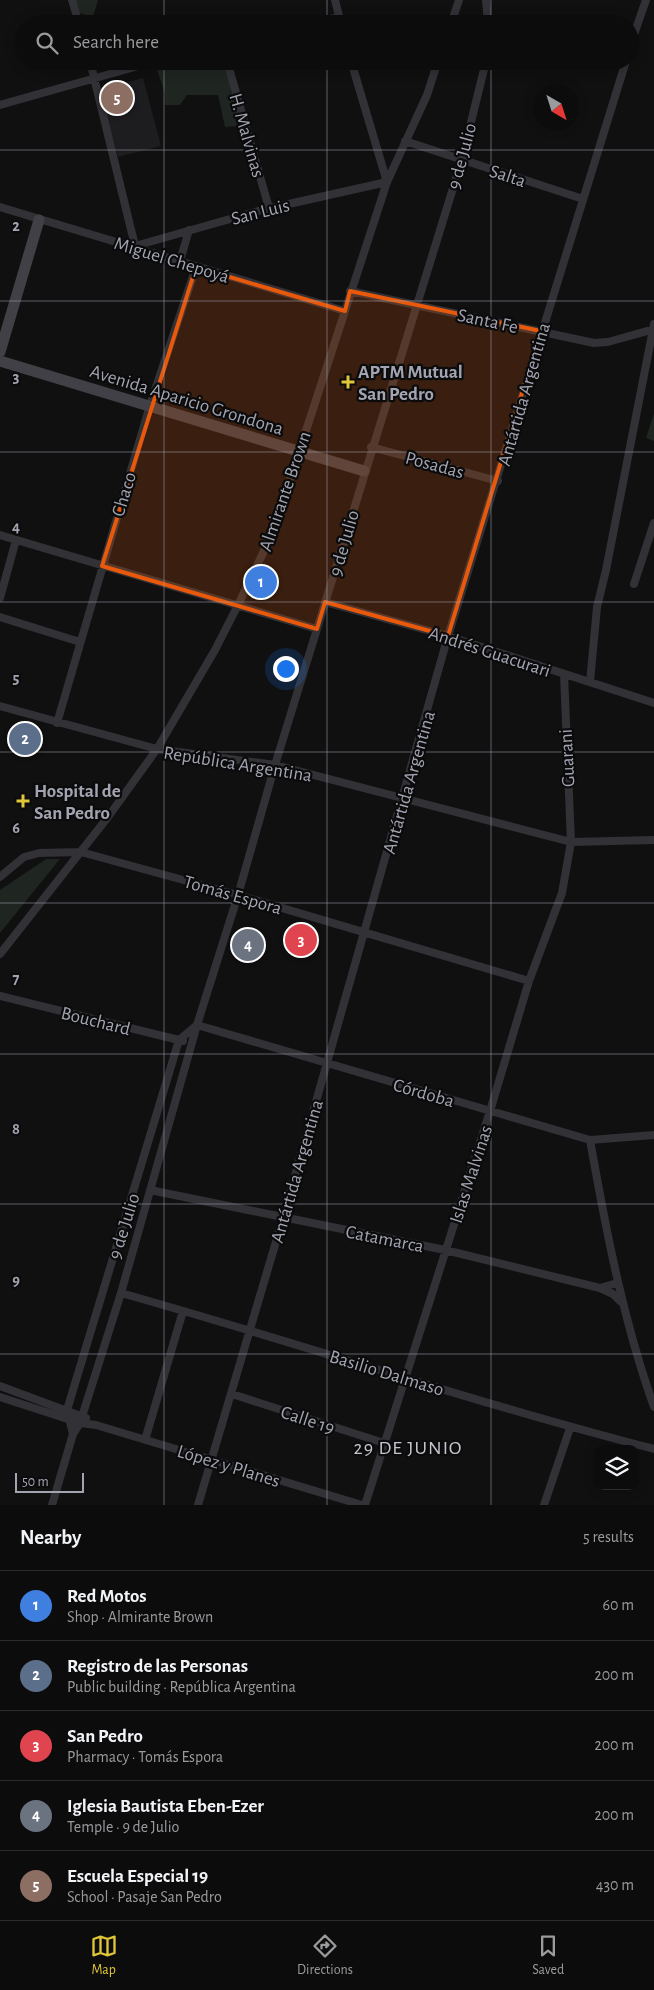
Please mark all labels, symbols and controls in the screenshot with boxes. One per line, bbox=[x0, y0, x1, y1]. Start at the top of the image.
search box bbox=[15, 15, 639, 70]
icon: search bbox=[33, 29, 61, 57]
text: Search here bbox=[73, 33, 159, 52]
pin: 5 bbox=[101, 79, 133, 117]
north arrow bbox=[534, 85, 579, 130]
street label: H. Malvinas bbox=[226, 91, 268, 180]
street label: 9 de Julio bbox=[444, 121, 480, 192]
street label: Salta bbox=[487, 162, 528, 191]
street label: San Luis bbox=[229, 196, 291, 229]
text: 2 bbox=[12, 218, 20, 234]
street label: Miguel Chepoyá bbox=[112, 234, 231, 287]
street label: Santa Fe bbox=[456, 306, 520, 337]
street label: Antártida Argentina bbox=[495, 321, 554, 468]
street label: Avenida Aparicio Grondona bbox=[88, 362, 286, 439]
place label: APTM Mutual San Pedro bbox=[358, 363, 463, 404]
text: 3 bbox=[13, 369, 20, 385]
marker: APTM Mutual San Pedro bbox=[342, 376, 354, 388]
street label: Almirante Brown bbox=[256, 429, 315, 554]
street label: Posadas bbox=[403, 449, 466, 482]
street label: Chaco bbox=[109, 470, 140, 519]
street label: 9 de Julio bbox=[326, 508, 363, 579]
text: 4 bbox=[12, 519, 20, 535]
pin: 1 bbox=[245, 563, 277, 601]
street label: Andrés Guacurari bbox=[426, 624, 553, 681]
your location bbox=[273, 656, 299, 682]
text: 5 bbox=[13, 670, 20, 686]
street label: Antártida Argentina bbox=[380, 709, 439, 856]
pin: 2 bbox=[9, 720, 41, 758]
street label: Guarani bbox=[556, 728, 579, 788]
street label: República Argentina bbox=[162, 743, 314, 786]
place label: Hospital de San Pedro bbox=[34, 782, 121, 823]
marker: Hospital de San Pedro bbox=[16, 794, 30, 808]
text: 6 bbox=[12, 820, 20, 836]
street label: Tomás Espora bbox=[181, 872, 284, 919]
pin: 3 bbox=[285, 921, 317, 959]
pin: 4 bbox=[232, 926, 264, 964]
text: 7 bbox=[13, 971, 20, 987]
street label: Bouchard bbox=[59, 1004, 132, 1039]
street label: Córdoba bbox=[391, 1076, 456, 1111]
street label: Antártida Argentina bbox=[268, 1098, 327, 1245]
text: 8 bbox=[12, 1121, 20, 1137]
street label: Islas Malvinas bbox=[447, 1123, 496, 1226]
street label: 9 de Julio bbox=[105, 1191, 143, 1262]
street label: Catamarca bbox=[344, 1223, 426, 1256]
text: 9 bbox=[12, 1272, 20, 1288]
street label: Basilio Dalmaso bbox=[327, 1347, 446, 1400]
street label: Calle 19 bbox=[278, 1403, 337, 1438]
district label: 29 DE JUNIO bbox=[354, 1438, 462, 1458]
street label: López y Planes bbox=[175, 1442, 282, 1491]
map controls bbox=[594, 1445, 639, 1490]
button: layers bbox=[594, 1445, 639, 1490]
scale bar bbox=[15, 1470, 84, 1493]
text: 50 m bbox=[22, 1475, 49, 1489]
text: Nearby bbox=[20, 1527, 81, 1548]
text: 5 results bbox=[583, 1529, 634, 1545]
text: Red Motos bbox=[67, 1587, 147, 1606]
text: 1 bbox=[33, 1597, 39, 1613]
text: 60 m bbox=[603, 1597, 634, 1613]
text: Shop · Almirante Brown bbox=[67, 1609, 213, 1625]
text: Registro de las Personas bbox=[67, 1657, 248, 1676]
text: 2 bbox=[32, 1667, 40, 1683]
text: 200 m bbox=[594, 1667, 634, 1683]
text: Public building · República Argentina bbox=[67, 1679, 296, 1695]
text: San Pedro bbox=[67, 1727, 143, 1746]
text: 3 bbox=[33, 1737, 39, 1753]
text: 200 m bbox=[594, 1737, 634, 1753]
text: Pharmacy · Tomás Espora bbox=[67, 1749, 223, 1765]
text: Iglesia Bautista Eben-Ezer bbox=[67, 1797, 264, 1816]
text: 4 bbox=[32, 1807, 40, 1823]
text: 200 m bbox=[594, 1807, 634, 1823]
text: Temple · 9 de Julio bbox=[67, 1819, 179, 1835]
text: Escuela Especial 19 bbox=[67, 1867, 208, 1886]
text: 5 bbox=[33, 1877, 39, 1893]
text: 430 m bbox=[596, 1877, 634, 1893]
text: School · Pasaje San Pedro bbox=[67, 1889, 222, 1905]
tab: Map bbox=[90, 1932, 118, 1979]
tab: Directions bbox=[297, 1932, 353, 1979]
tab: Saved bbox=[532, 1932, 564, 1979]

